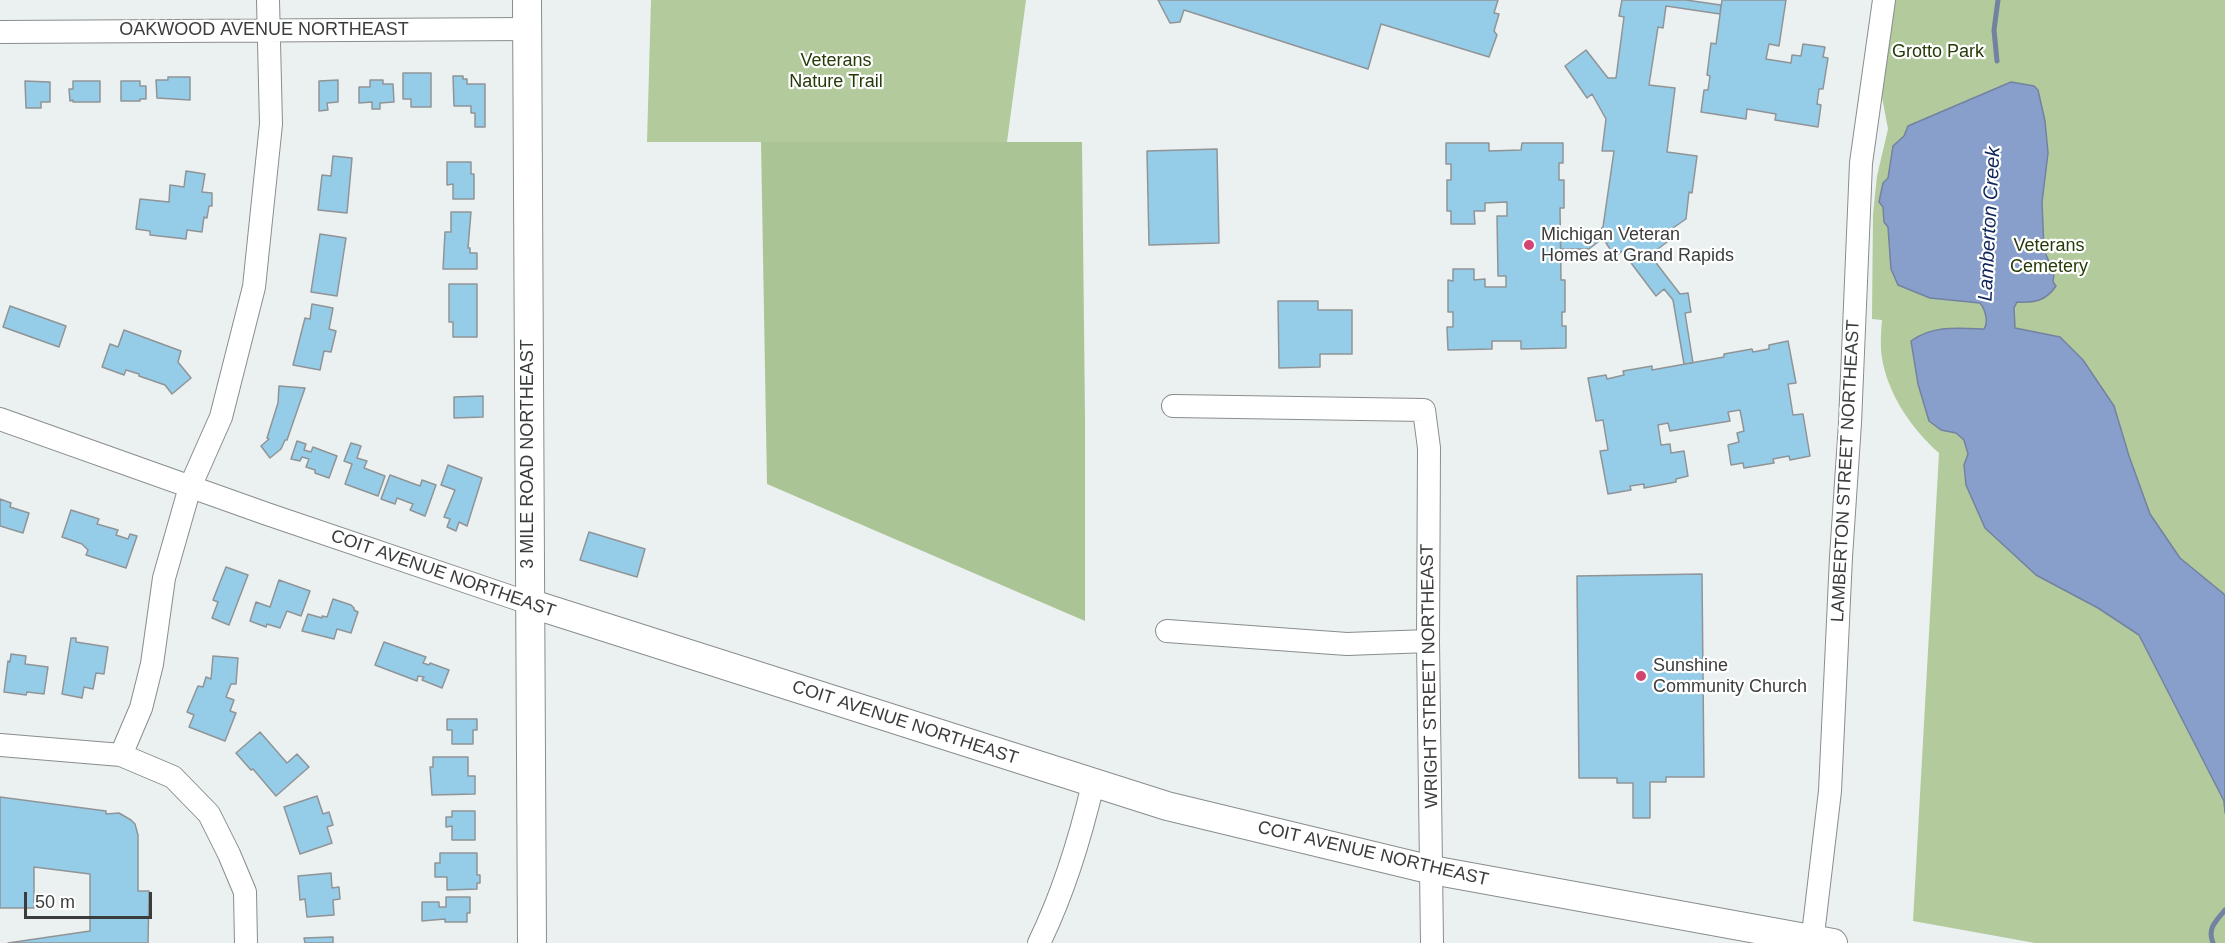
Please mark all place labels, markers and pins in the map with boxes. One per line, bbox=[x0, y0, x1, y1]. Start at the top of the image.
place label: Michigan Veteran Homes at Grand Rapids bbox=[1541, 224, 1734, 266]
marker: Michigan Veteran Homes at Grand Rapids bbox=[1522, 238, 1536, 252]
place label: Sunshine Community Church bbox=[1653, 655, 1807, 698]
marker: Sunshine Community Church bbox=[1634, 669, 1648, 683]

